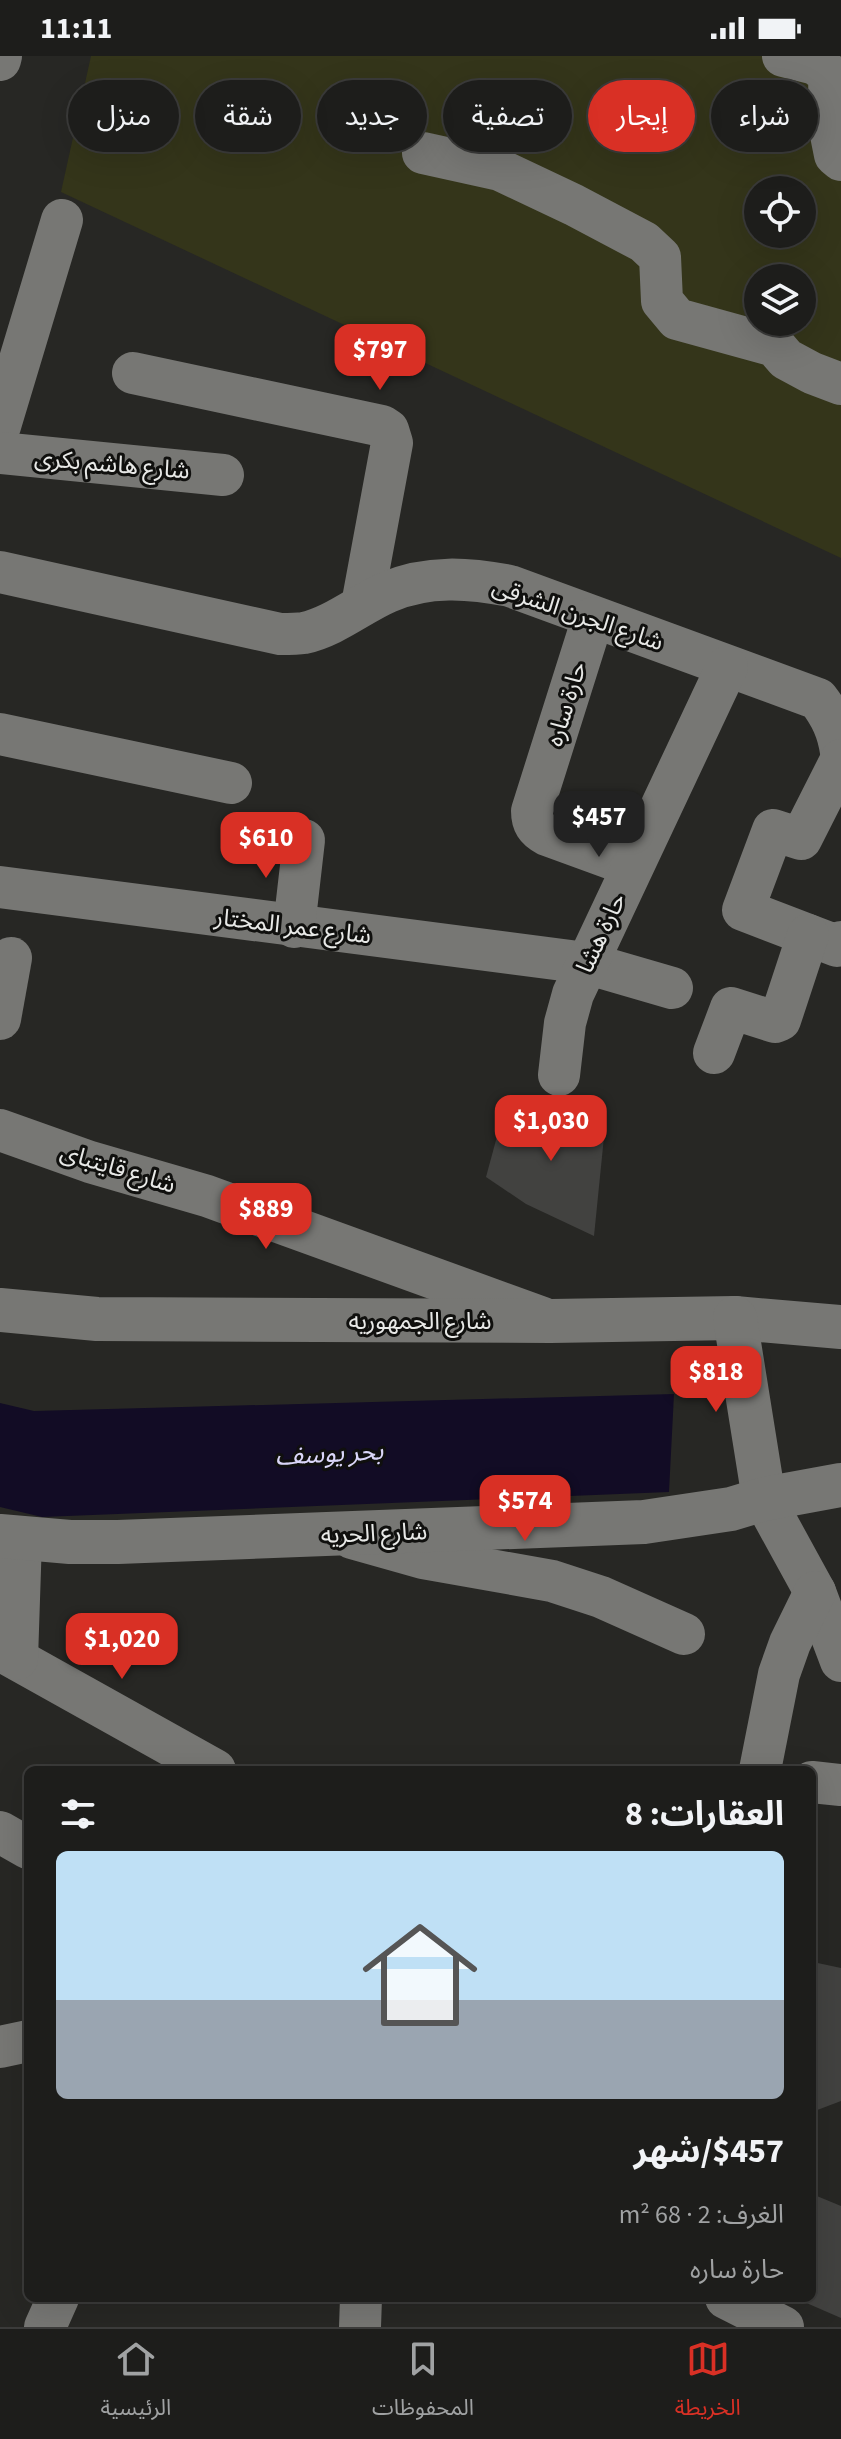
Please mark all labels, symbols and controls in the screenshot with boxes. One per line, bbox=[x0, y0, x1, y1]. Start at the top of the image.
text: 11:11 bbox=[40, 7, 112, 50]
chip: منزل bbox=[68, 80, 179, 152]
chip: شقة bbox=[195, 80, 301, 152]
chip: جديد bbox=[317, 80, 427, 152]
chip: تصفية bbox=[443, 80, 572, 152]
chip: إيجار bbox=[588, 80, 695, 152]
chip: شراء bbox=[711, 80, 818, 152]
map controls bbox=[744, 176, 816, 336]
button: locate bbox=[744, 176, 816, 248]
button: layers bbox=[744, 264, 816, 336]
pin: $797 bbox=[333, 324, 427, 392]
text: $797 bbox=[353, 331, 407, 368]
street label: شارع هاشم بكرى bbox=[33, 440, 191, 489]
street label: شارع الجرن الشرقى bbox=[487, 569, 668, 660]
street label: حارة ساره bbox=[537, 657, 596, 751]
pin: $457 bbox=[552, 791, 646, 859]
text: $457 bbox=[572, 798, 626, 835]
pin: $610 bbox=[219, 812, 313, 880]
text: $610 bbox=[239, 819, 293, 856]
street label: حارة هشا bbox=[568, 887, 635, 979]
street label: شارع عمر المختار bbox=[212, 899, 373, 953]
pin: $1,030 bbox=[486, 1095, 616, 1163]
text: $1,030 bbox=[513, 1102, 589, 1139]
street label: شارع قايتباى bbox=[56, 1134, 180, 1203]
pin: $889 bbox=[219, 1183, 313, 1251]
text: $889 bbox=[239, 1190, 293, 1227]
street label: شارع الجمهوريه bbox=[348, 1304, 492, 1339]
pin: $818 bbox=[669, 1346, 763, 1414]
text: $818 bbox=[689, 1353, 743, 1390]
water label: بحر يوسف bbox=[274, 1432, 385, 1475]
pin: $574 bbox=[478, 1475, 572, 1543]
text: $574 bbox=[498, 1482, 552, 1519]
street label: شارع الحريه bbox=[320, 1514, 428, 1553]
pin: $1,020 bbox=[57, 1613, 187, 1681]
text: $1,020 bbox=[84, 1620, 160, 1657]
text: العقارات: 8 bbox=[625, 1790, 784, 1839]
icon: filters bbox=[56, 1792, 100, 1836]
icon: home bbox=[348, 1903, 492, 2047]
text: $457/شهر bbox=[634, 2127, 784, 2176]
text: الغرف: 2 · 68 m² bbox=[619, 2196, 784, 2233]
text: حارة ساره bbox=[690, 2251, 784, 2288]
tab: الرئيسية bbox=[100, 2337, 171, 2431]
tab: المحفوظات bbox=[372, 2337, 474, 2431]
tab: الخريطة bbox=[675, 2337, 741, 2431]

